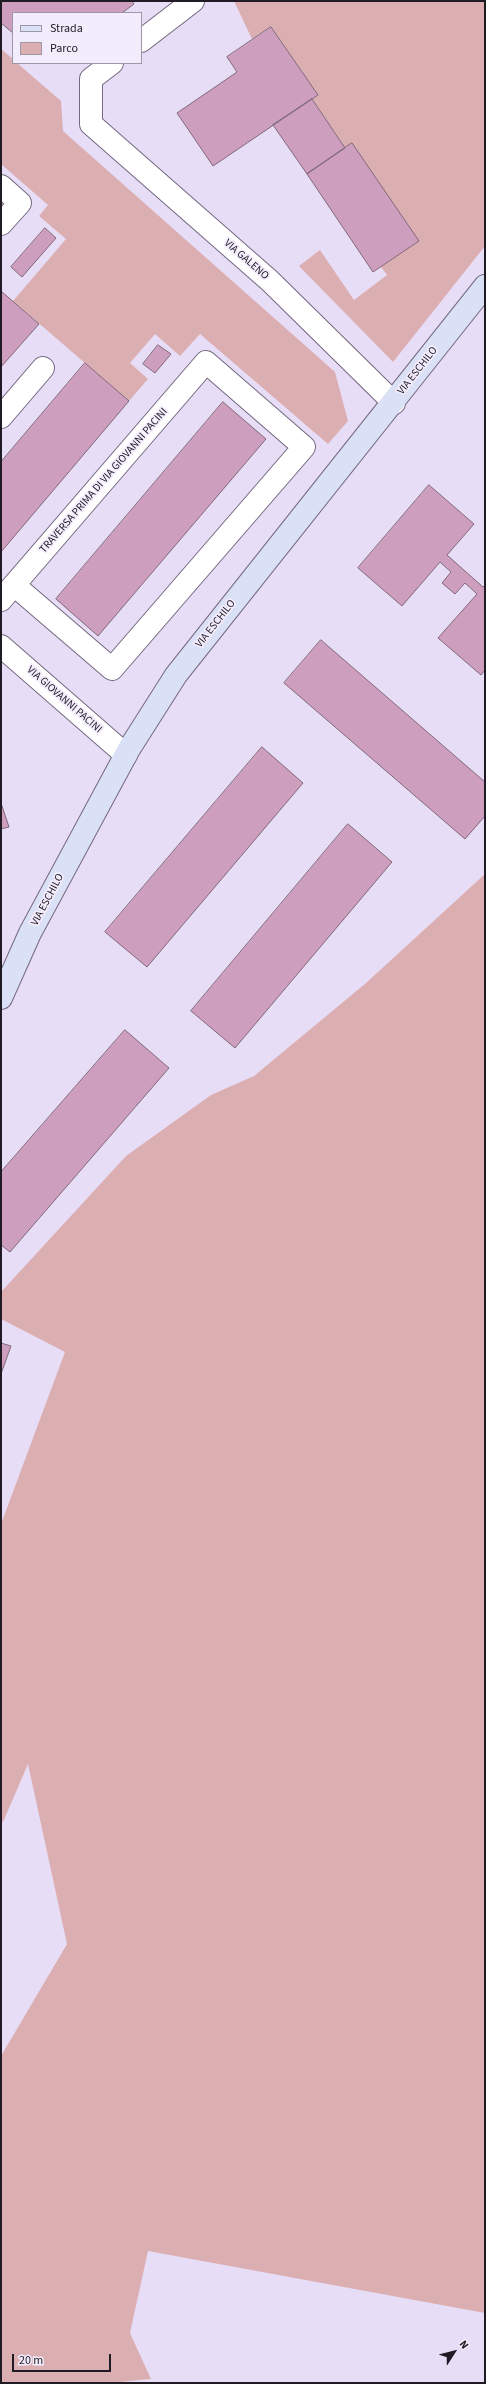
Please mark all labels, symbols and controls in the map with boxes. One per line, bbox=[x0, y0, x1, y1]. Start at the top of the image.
legend bbox=[12, 12, 142, 64]
text: Strada bbox=[50, 20, 83, 37]
text: Parco bbox=[50, 40, 78, 57]
street label: VIA GALENO bbox=[221, 237, 271, 283]
street label: VIA ESCHILO bbox=[395, 344, 441, 398]
street label: TRAVERSA PRIMA DI VIA GIOVANNI PACINI bbox=[37, 406, 171, 556]
street label: VIA ESCHILO bbox=[193, 597, 239, 651]
street label: VIA GIOVANNI PACINI bbox=[24, 664, 104, 736]
street label: VIA ESCHILO bbox=[29, 872, 67, 928]
north arrow bbox=[434, 2332, 474, 2372]
text: N bbox=[456, 2337, 472, 2352]
scale bar bbox=[14, 2346, 113, 2372]
text: 20 m bbox=[19, 2352, 43, 2369]

